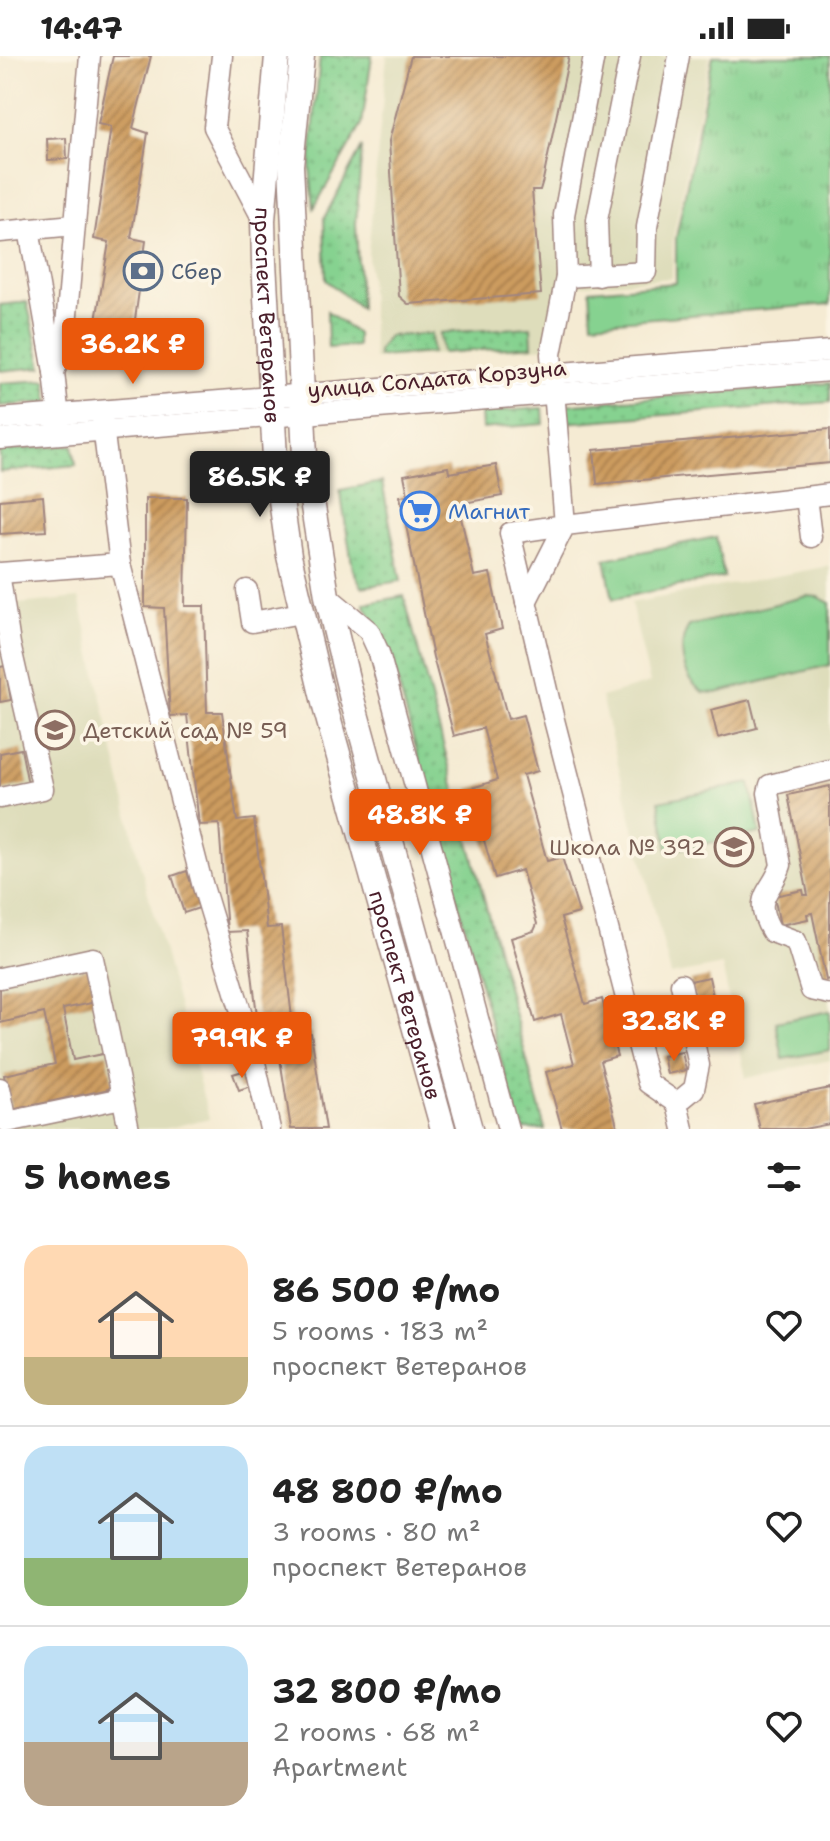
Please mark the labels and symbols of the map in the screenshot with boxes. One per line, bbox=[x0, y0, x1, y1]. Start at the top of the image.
street label: проспект Ветеранов bbox=[249, 206, 288, 424]
bank icon: Сбер bbox=[122, 250, 164, 292]
place label: Сбер bbox=[171, 257, 222, 286]
pin: 36.2K ₽ bbox=[59, 318, 207, 386]
street label: улица Солдата Корзуна bbox=[306, 353, 568, 405]
pin: 86.5K ₽ bbox=[186, 451, 334, 519]
supermarket icon: Магнит bbox=[399, 490, 441, 532]
place label: Магнит bbox=[448, 497, 531, 526]
school or university icon: Детский сад № 59 bbox=[34, 709, 76, 751]
place label: Детский сад № 59 bbox=[83, 716, 288, 745]
pin: 48.8K ₽ bbox=[346, 789, 494, 857]
school or university icon: Школа № 392 bbox=[713, 826, 755, 868]
place label: Школа № 392 bbox=[549, 833, 706, 862]
street label: проспект Ветеранов bbox=[362, 887, 449, 1103]
pin: 32.8K ₽ bbox=[600, 995, 748, 1063]
pin: 79.9K ₽ bbox=[168, 1012, 316, 1080]

